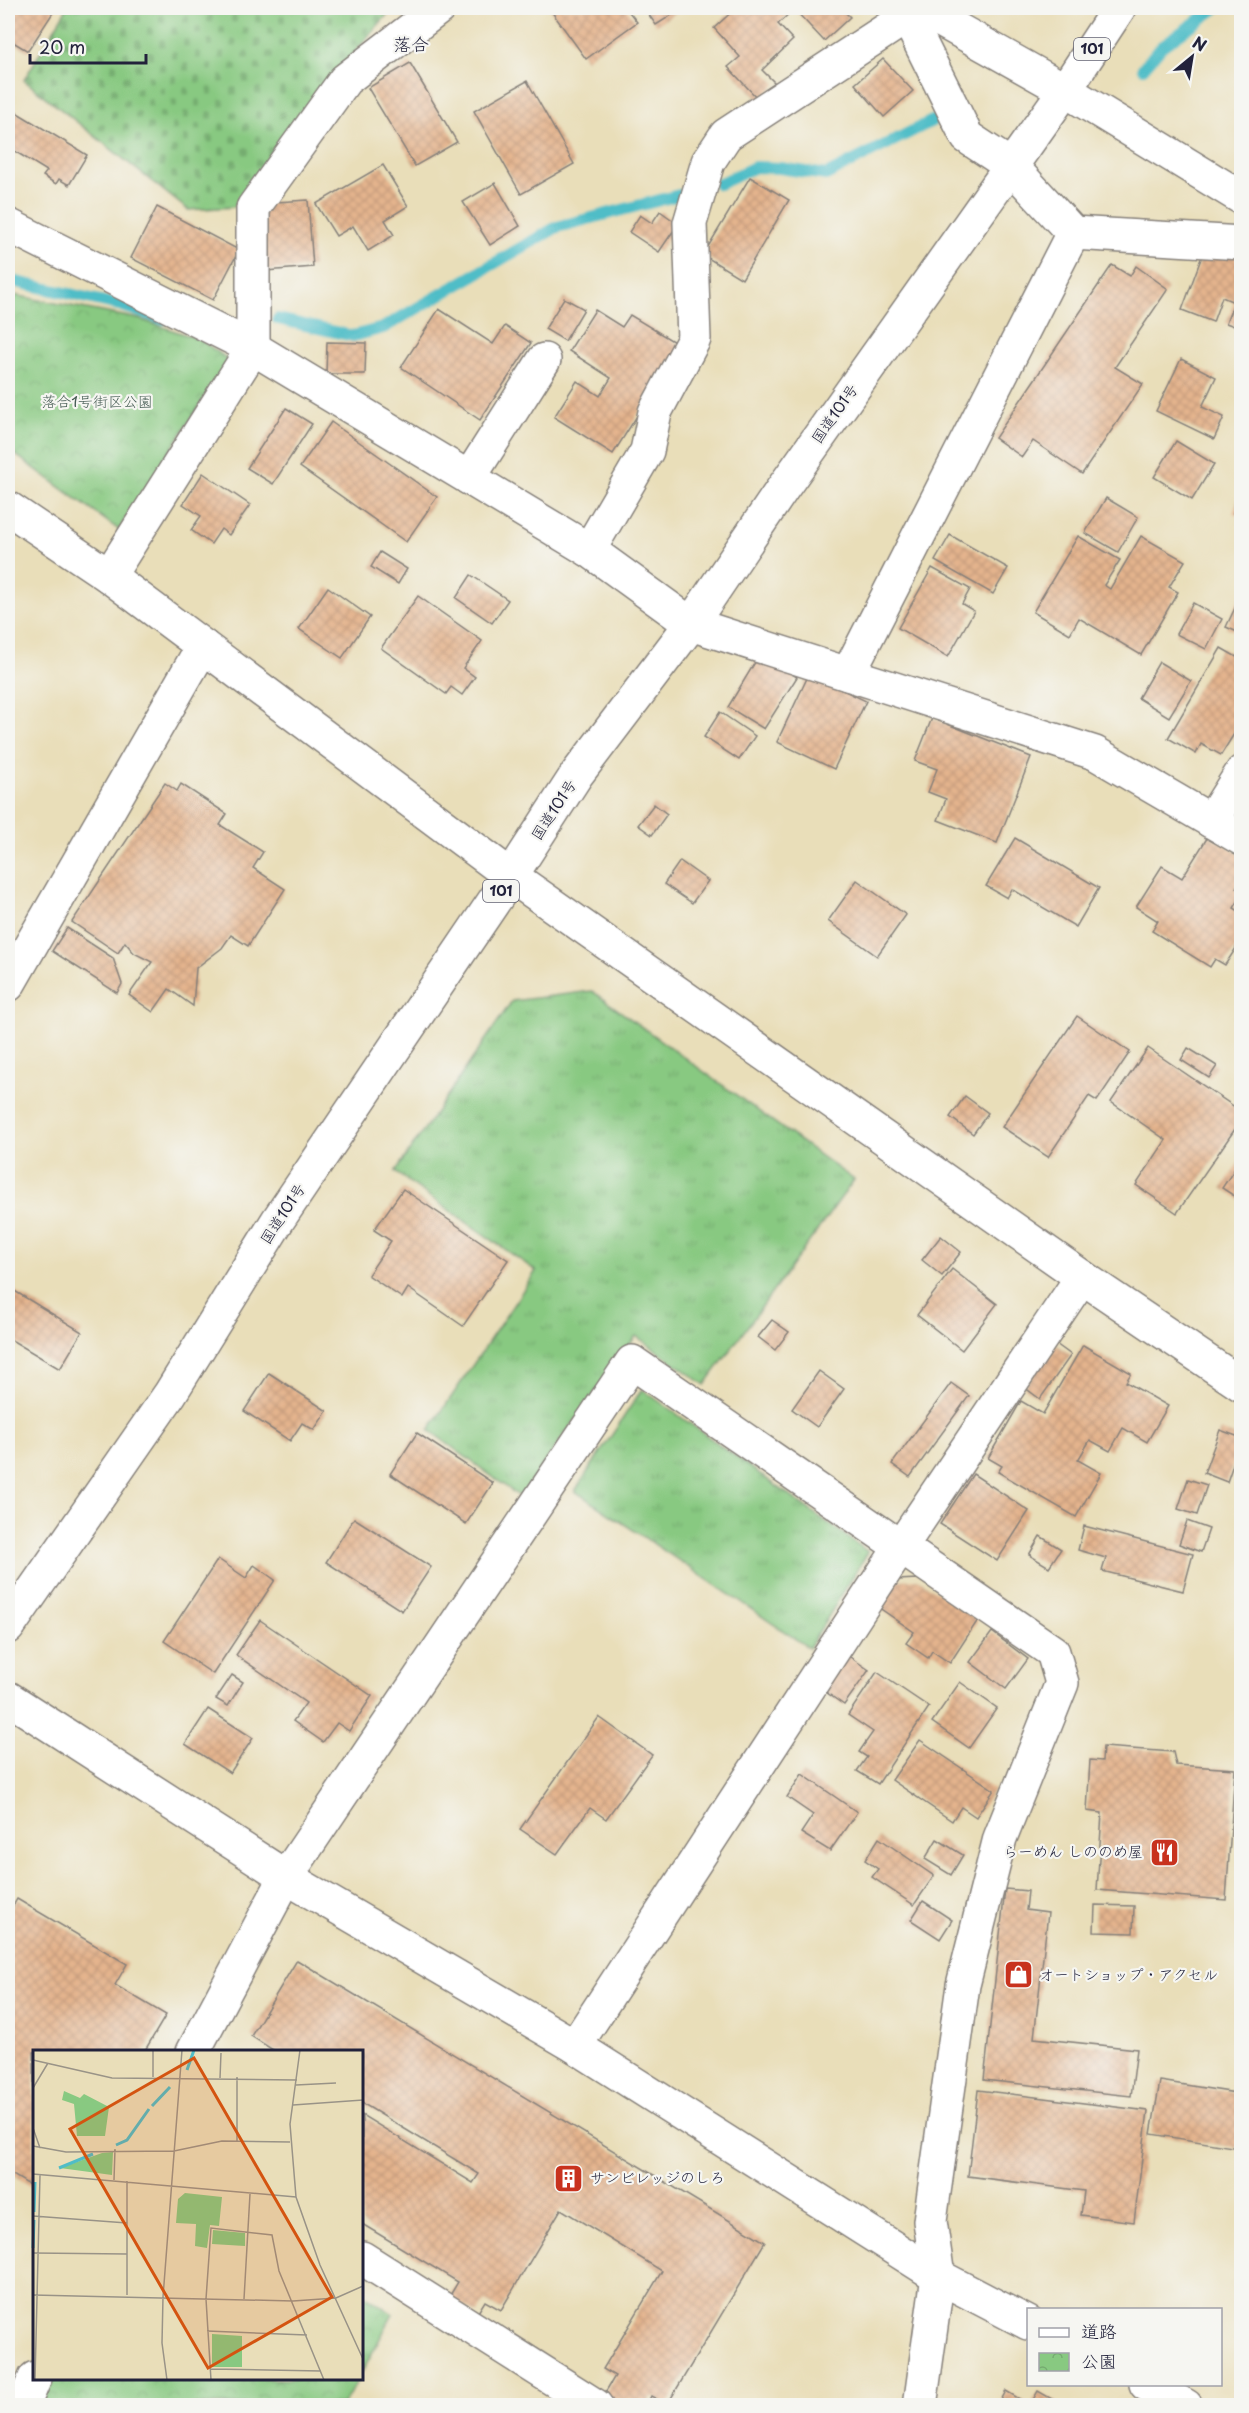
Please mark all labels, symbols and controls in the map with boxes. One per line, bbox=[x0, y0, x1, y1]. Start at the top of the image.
scale bar bbox=[30, 27, 146, 65]
north arrow bbox=[1162, 27, 1222, 87]
district label: 落合 bbox=[393, 30, 429, 57]
text: N bbox=[1189, 30, 1211, 57]
text: 20 m bbox=[39, 33, 85, 60]
road number: 101 bbox=[1074, 38, 1110, 60]
street label: 国道101号 bbox=[805, 379, 863, 448]
park label: 落合1号街区公園 bbox=[41, 389, 153, 412]
street label: 国道101号 bbox=[524, 774, 581, 844]
road number: 101 bbox=[483, 880, 519, 902]
street label: 国道101号 bbox=[253, 1178, 310, 1248]
restaurant icon: らーめん しののめ屋 bbox=[1148, 1836, 1180, 1868]
place label: らーめん しののめ屋 bbox=[1003, 1839, 1143, 1862]
shop icon: オートショップ・アクセル bbox=[1002, 1959, 1034, 1991]
place label: オートショップ・アクセル bbox=[1039, 1962, 1218, 1985]
inset map bbox=[33, 2050, 363, 2380]
building icon: サンビレッジのしろ bbox=[553, 2162, 585, 2194]
place label: サンビレッジのしろ bbox=[590, 2165, 725, 2188]
legend bbox=[1027, 2308, 1222, 2386]
text: 道路 bbox=[1081, 2317, 1117, 2344]
text: 公園 bbox=[1081, 2347, 1117, 2374]

